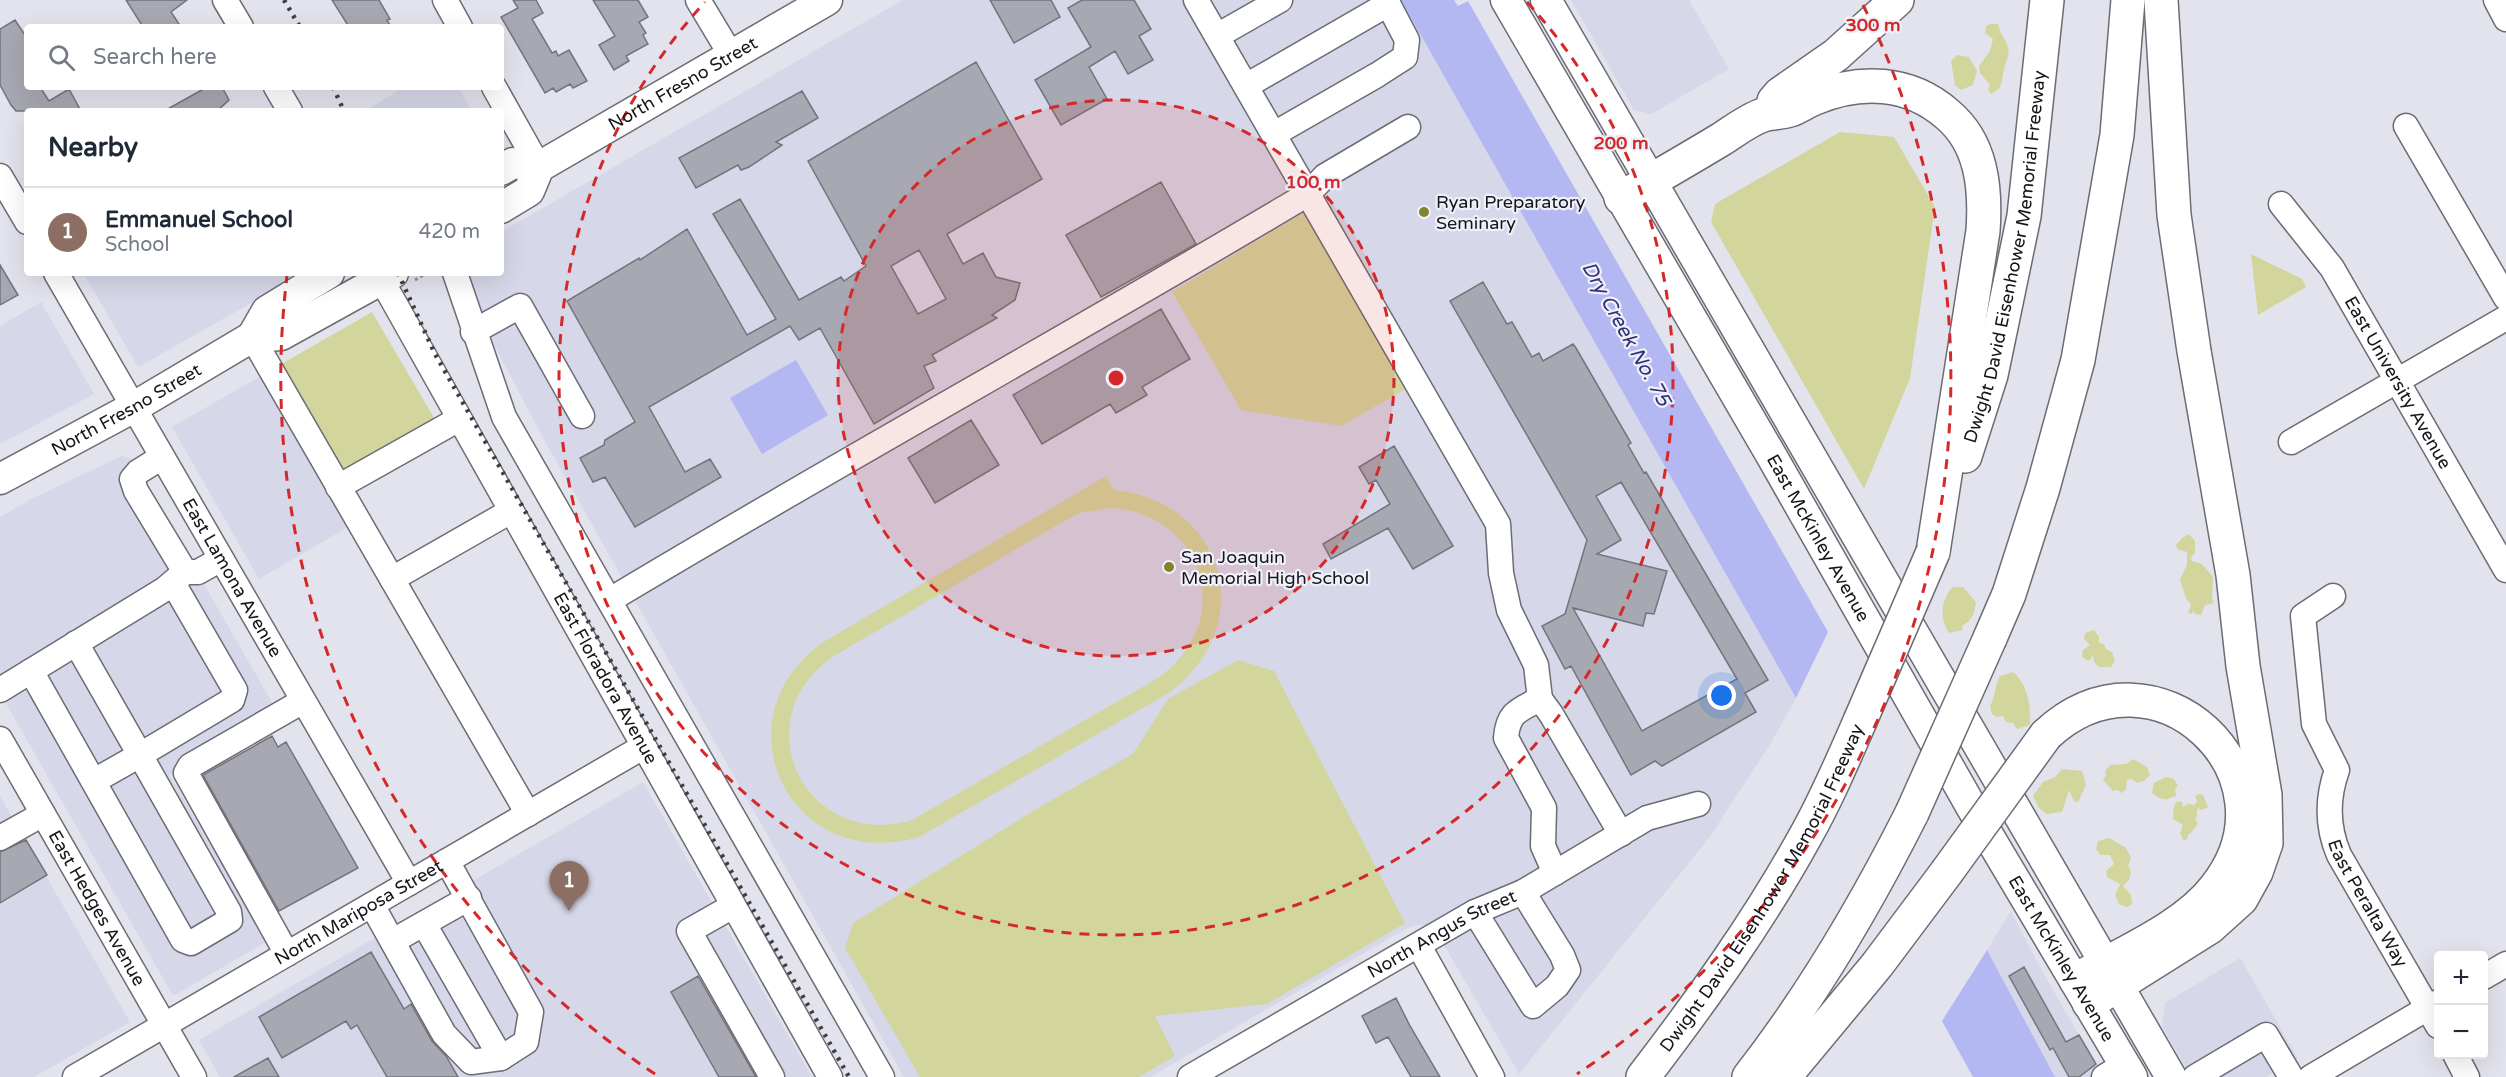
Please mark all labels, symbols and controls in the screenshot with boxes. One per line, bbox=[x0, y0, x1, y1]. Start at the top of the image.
text: 300 m bbox=[1845, 14, 1901, 36]
search box bbox=[24, 24, 504, 90]
street label: North Fresno Street bbox=[604, 32, 761, 135]
icon: search bbox=[45, 41, 78, 74]
text: Search here bbox=[93, 44, 217, 70]
street label: Dwight David Eisenhower Memorial Freeway bbox=[1959, 69, 2050, 446]
text: Nearby bbox=[48, 132, 138, 163]
text: 200 m bbox=[1593, 132, 1649, 154]
text: 100 m bbox=[1285, 171, 1341, 193]
place label: Ryan Preparatory Seminary bbox=[1436, 191, 1586, 234]
marker: Ryan Preparatory Seminary bbox=[1417, 205, 1431, 219]
text: Emmanuel School bbox=[105, 207, 293, 233]
text: 1 bbox=[61, 220, 74, 244]
text: 420 m bbox=[419, 220, 480, 244]
text: School bbox=[105, 233, 169, 257]
water label: Dry Creek No. 75 bbox=[1576, 258, 1677, 413]
street label: East University Avenue bbox=[2340, 292, 2456, 473]
street label: North Fresno Street bbox=[47, 359, 205, 460]
centre of rings bbox=[1106, 368, 1126, 388]
street label: East McKinley Avenue bbox=[1762, 450, 1875, 626]
street label: East Lamona Avenue bbox=[178, 494, 287, 661]
place label: San Joaquin Memorial High School bbox=[1181, 546, 1369, 589]
marker: San Joaquin Memorial High School bbox=[1162, 560, 1176, 574]
street label: East Floradora Avenue bbox=[549, 588, 663, 768]
your location bbox=[1707, 681, 1736, 710]
street label: Dwight David Eisenhower Memorial Freeway bbox=[1655, 720, 1868, 1056]
street label: East Hedges Avenue bbox=[44, 826, 150, 990]
street label: East Peralta Way bbox=[2323, 836, 2413, 971]
street label: North Mariposa Street bbox=[271, 855, 447, 970]
pin: 1 bbox=[550, 862, 588, 911]
street label: East McKinley Avenue bbox=[2004, 872, 2119, 1046]
street label: North Angus Street bbox=[1364, 885, 1520, 983]
map controls bbox=[2434, 951, 2488, 1059]
button: + bbox=[2434, 951, 2488, 1005]
button: − bbox=[2434, 1005, 2488, 1059]

